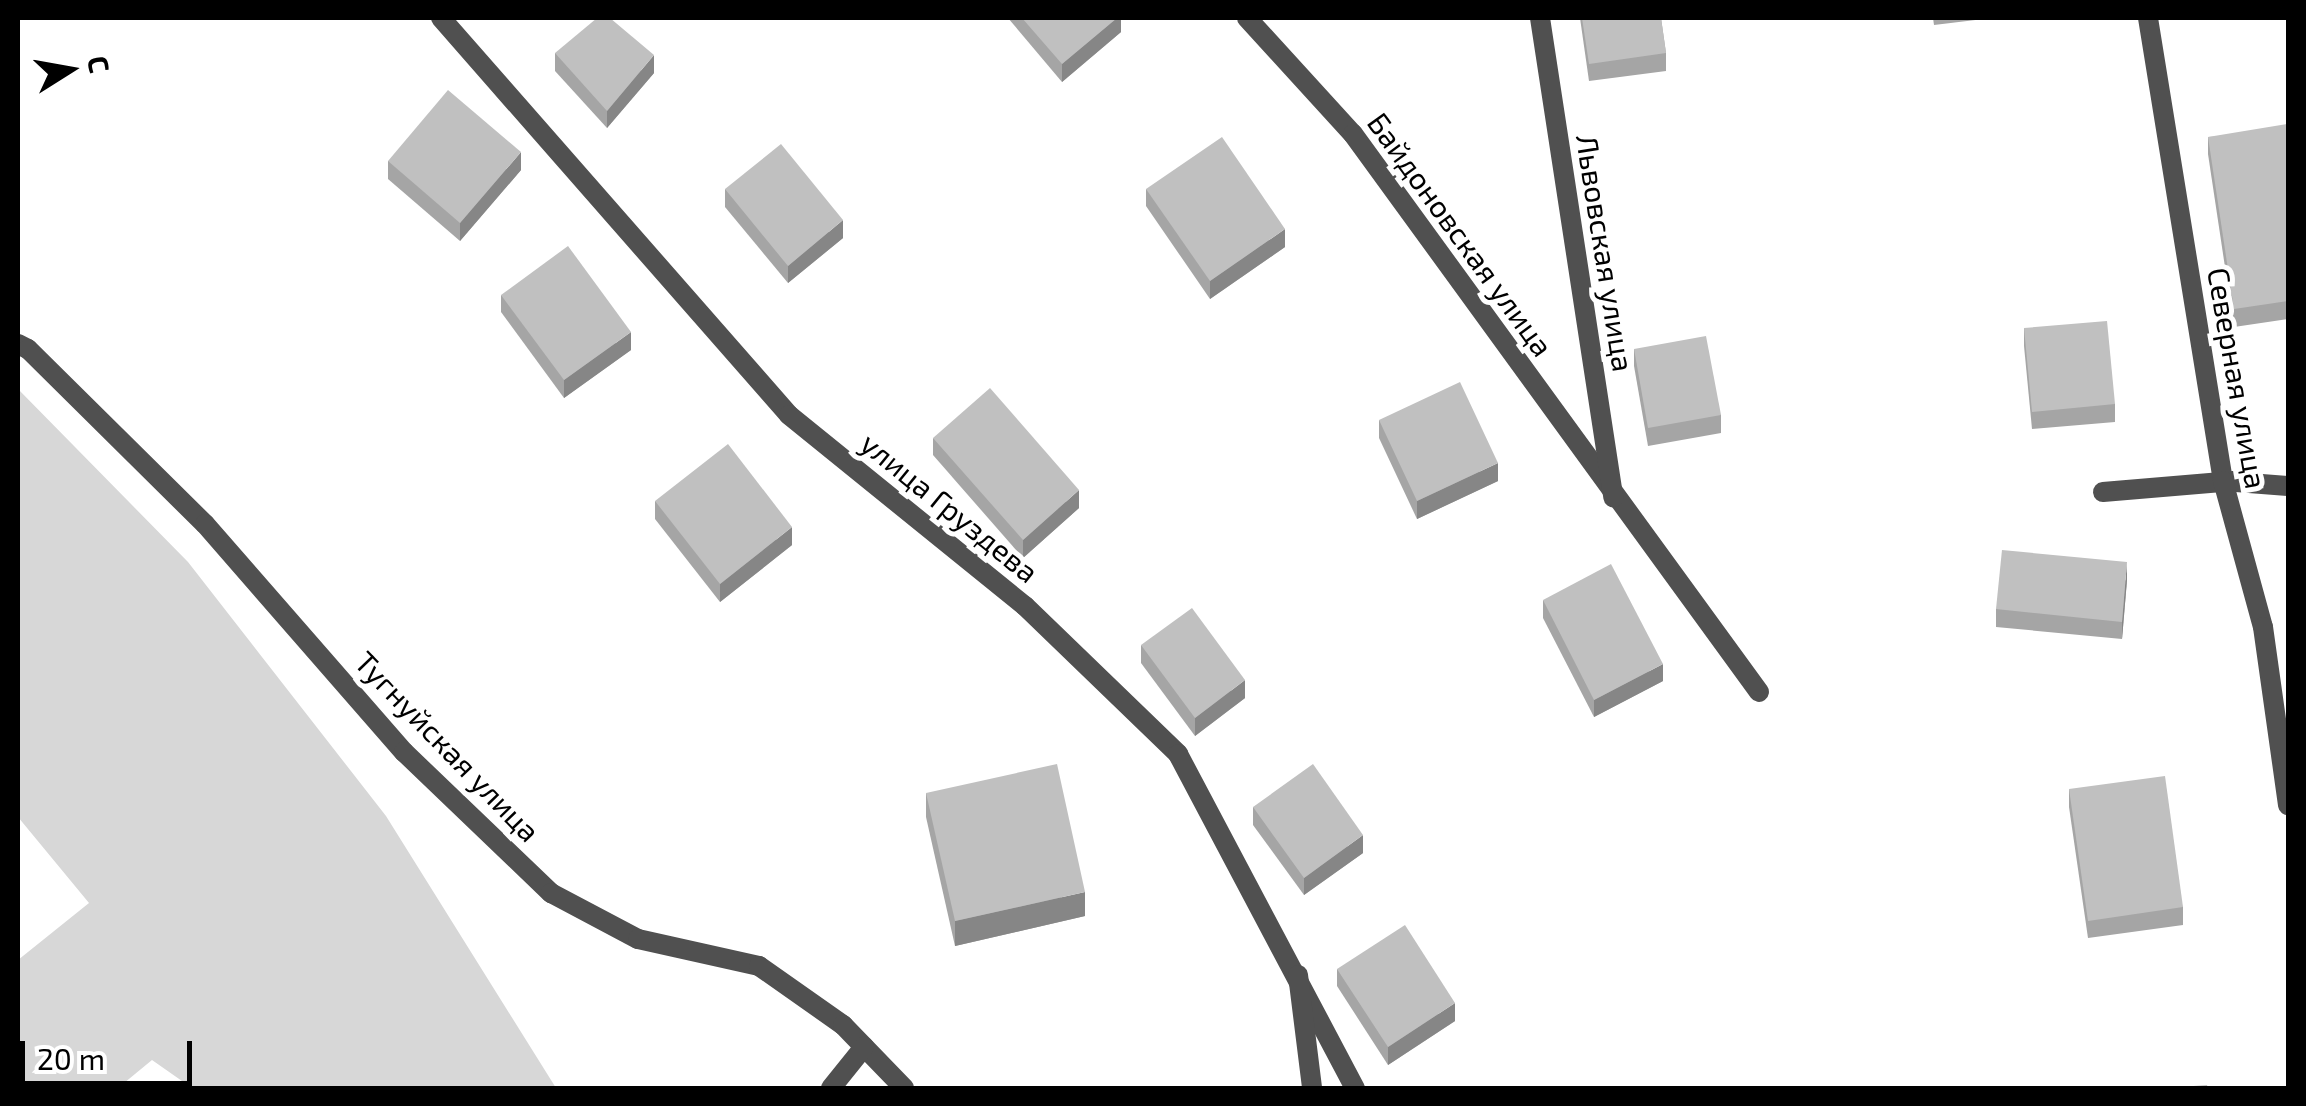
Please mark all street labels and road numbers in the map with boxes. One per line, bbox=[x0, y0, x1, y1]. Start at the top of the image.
street label: Байдоновская улица bbox=[1361, 105, 1561, 363]
street label: Львовская улица bbox=[1569, 132, 1643, 374]
street label: Северная улица bbox=[2201, 265, 2275, 491]
street label: улица Груздева bbox=[854, 424, 1046, 590]
street label: Тугнуйская улица bbox=[348, 643, 548, 849]

